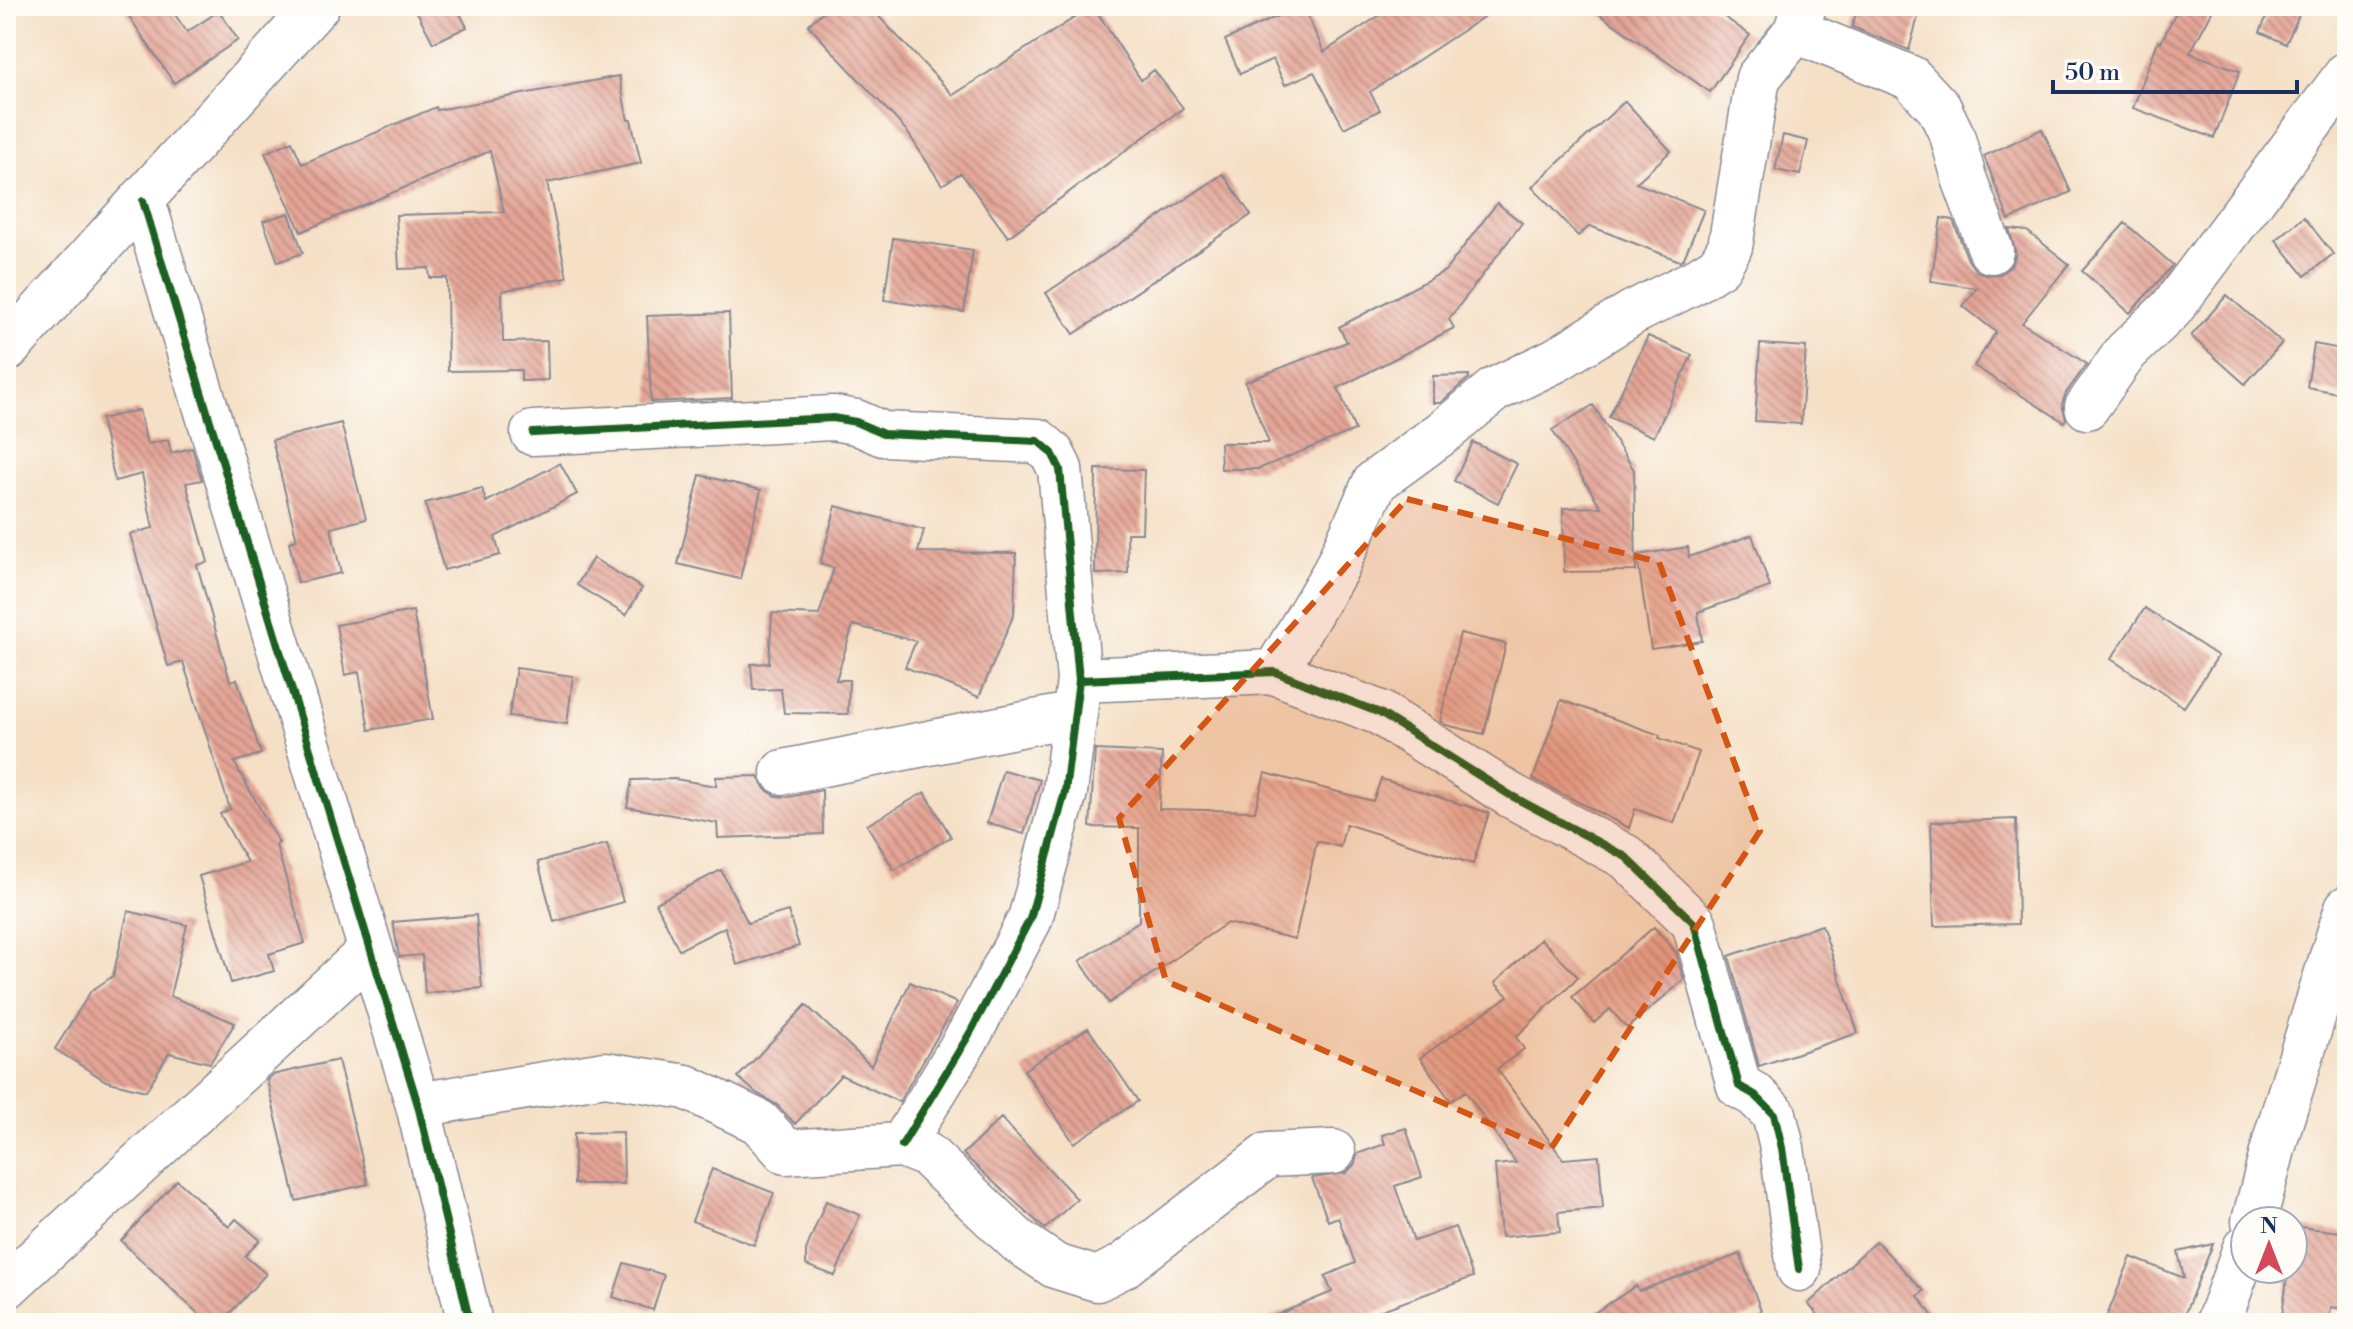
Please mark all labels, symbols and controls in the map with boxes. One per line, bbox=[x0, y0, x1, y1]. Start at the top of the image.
scale bar bbox=[2053, 44, 2297, 94]
text: 50 m bbox=[2065, 58, 2120, 88]
north arrow bbox=[2229, 1205, 2309, 1285]
text: N bbox=[2260, 1213, 2278, 1240]

